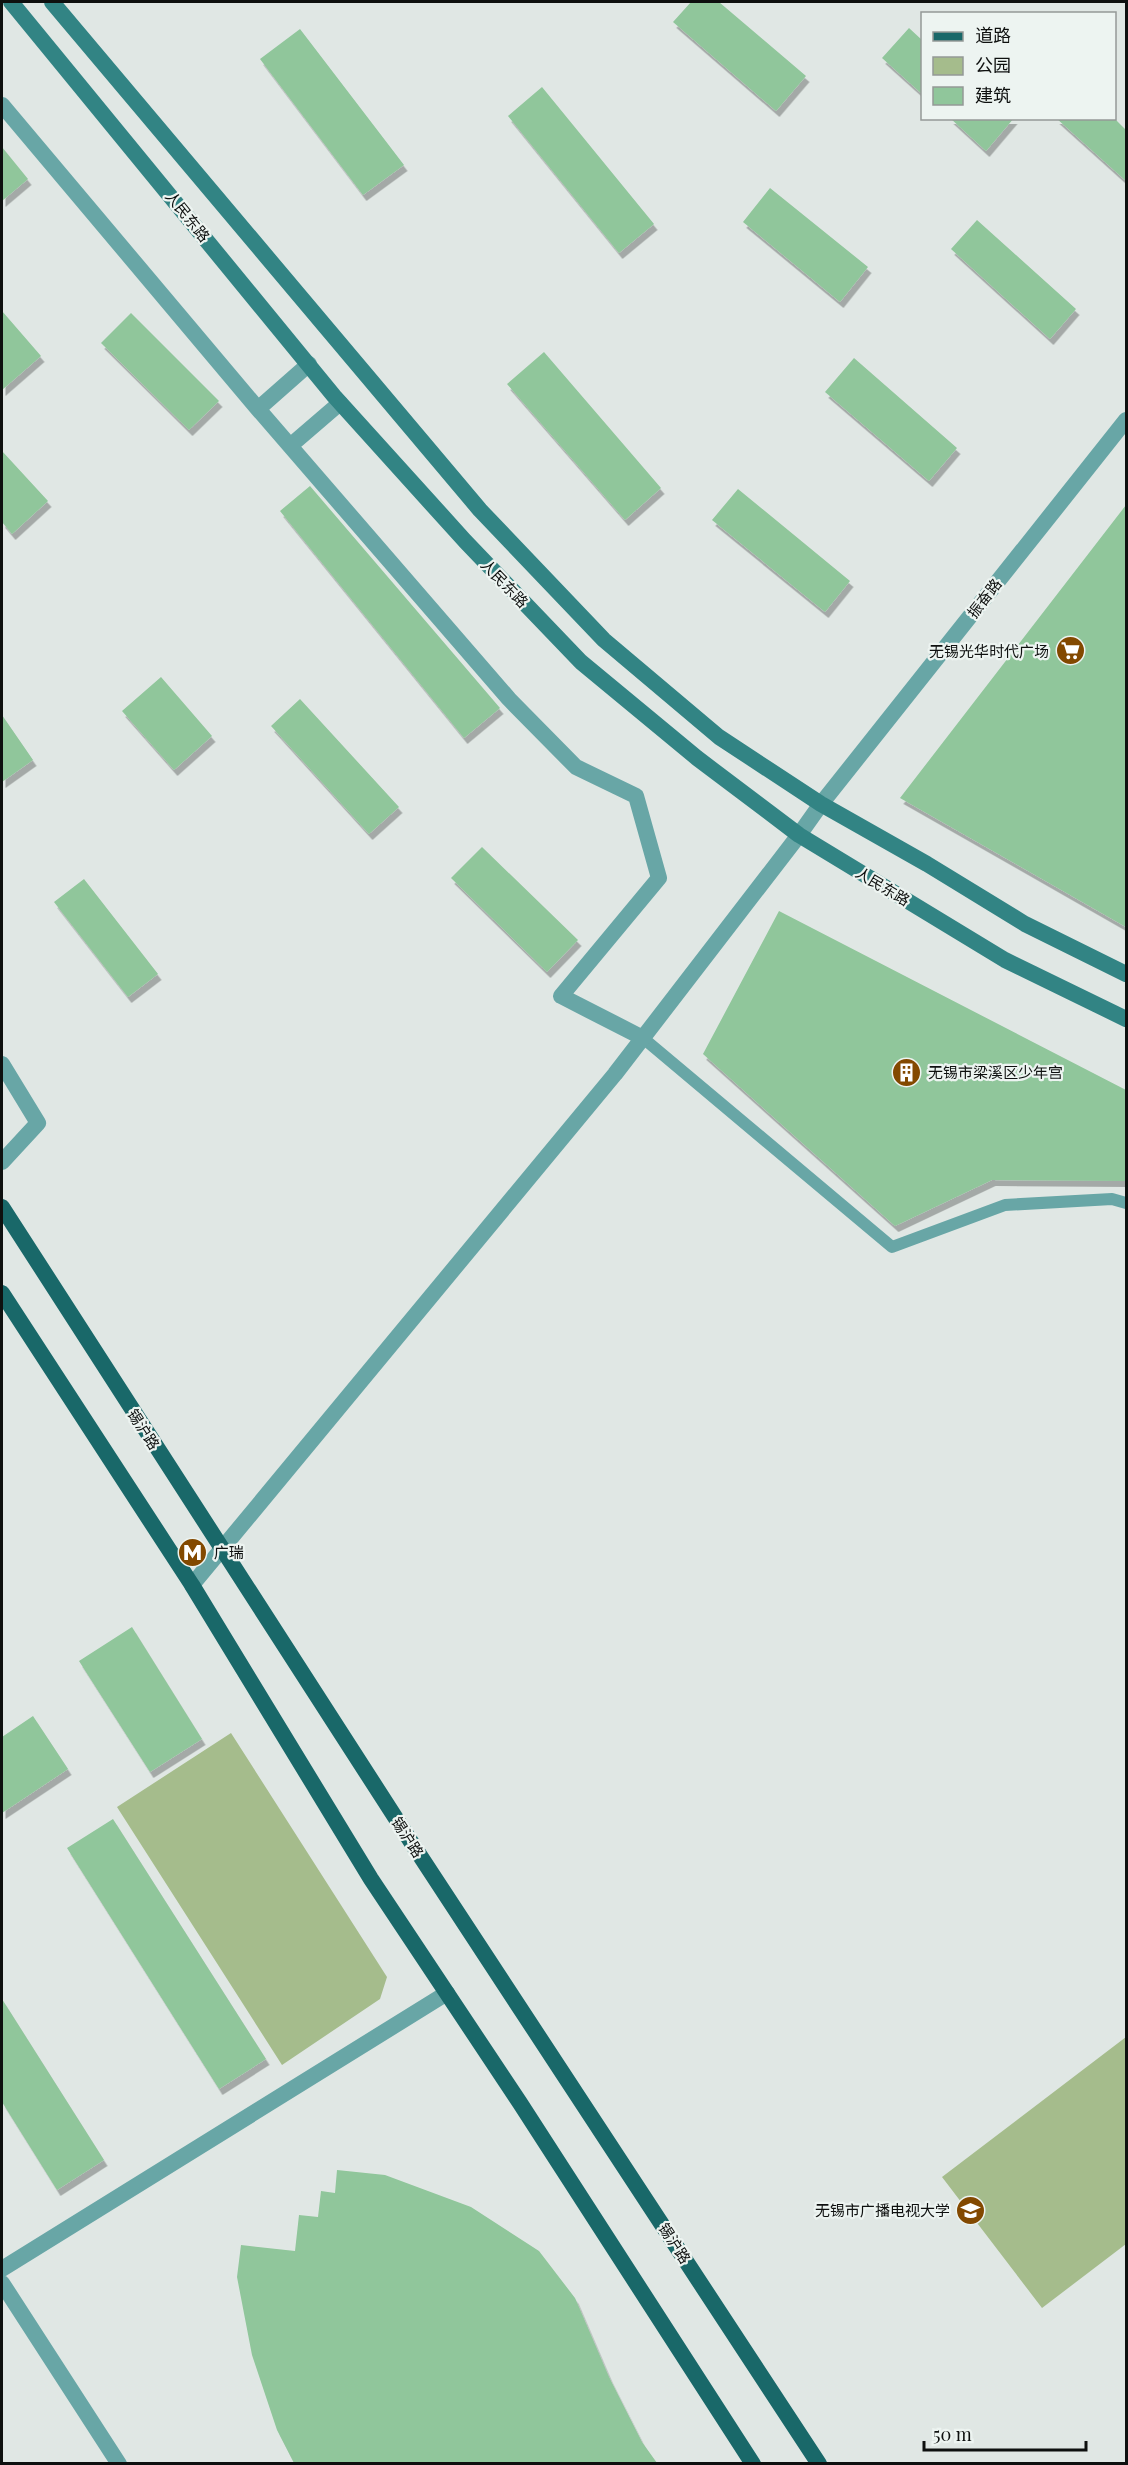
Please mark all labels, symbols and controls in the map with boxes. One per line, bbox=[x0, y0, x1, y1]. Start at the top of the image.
legend bbox=[921, 12, 1116, 120]
text: 道路 bbox=[975, 23, 1011, 47]
text: 公园 bbox=[975, 53, 1011, 77]
text: 建筑 bbox=[975, 83, 1011, 107]
street label: 人民东路 bbox=[161, 186, 215, 246]
street label: 人民东路 bbox=[477, 554, 533, 612]
street label: 振奋路 bbox=[962, 574, 1006, 622]
supermarket icon: 无锡光华时代广场 bbox=[1054, 635, 1086, 667]
place label: 无锡光华时代广场 bbox=[929, 641, 1049, 661]
street label: 人民东路 bbox=[852, 862, 914, 910]
building icon: 无锡市梁溪区少年宫 bbox=[891, 1056, 923, 1088]
place label: 无锡市梁溪区少年宫 bbox=[928, 1062, 1063, 1082]
street label: 锡沪路 bbox=[123, 1405, 165, 1453]
metro station icon: 广瑞 bbox=[177, 1536, 209, 1568]
place label: 广瑞 bbox=[214, 1542, 244, 1562]
street label: 锡沪路 bbox=[387, 1813, 429, 1861]
school or university icon: 无锡市广播电视大学 bbox=[955, 2194, 987, 2226]
place label: 无锡市广播电视大学 bbox=[815, 2200, 950, 2220]
street label: 锡沪路 bbox=[654, 2219, 696, 2267]
scale bar bbox=[924, 2414, 1086, 2452]
text: 50 m bbox=[933, 2422, 972, 2446]

